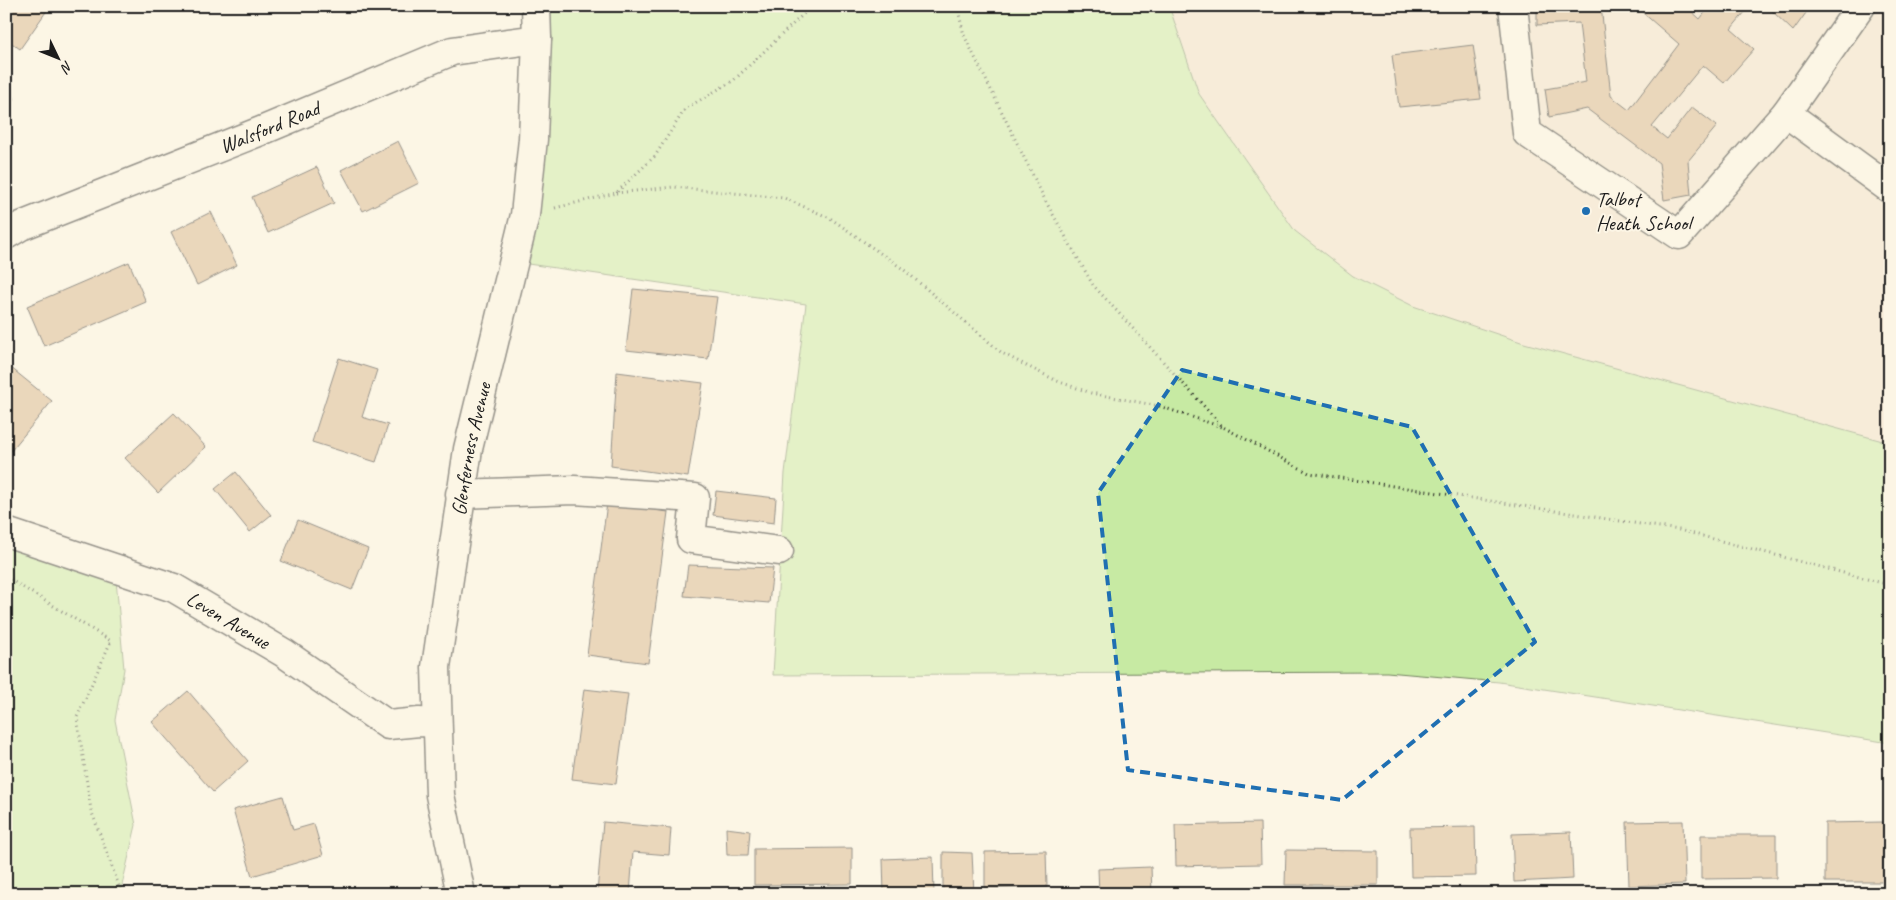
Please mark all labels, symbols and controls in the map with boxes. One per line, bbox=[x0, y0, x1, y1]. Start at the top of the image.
north arrow bbox=[32, 32, 82, 82]
text: N bbox=[56, 58, 76, 77]
street label: Walsford Road bbox=[216, 94, 326, 159]
place label: Talbot Heath School bbox=[1596, 186, 1694, 236]
marker: Talbot Heath School bbox=[1580, 205, 1592, 217]
street label: Glenferness Avenue bbox=[445, 379, 497, 517]
street label: Leven Avenue bbox=[182, 585, 276, 655]

